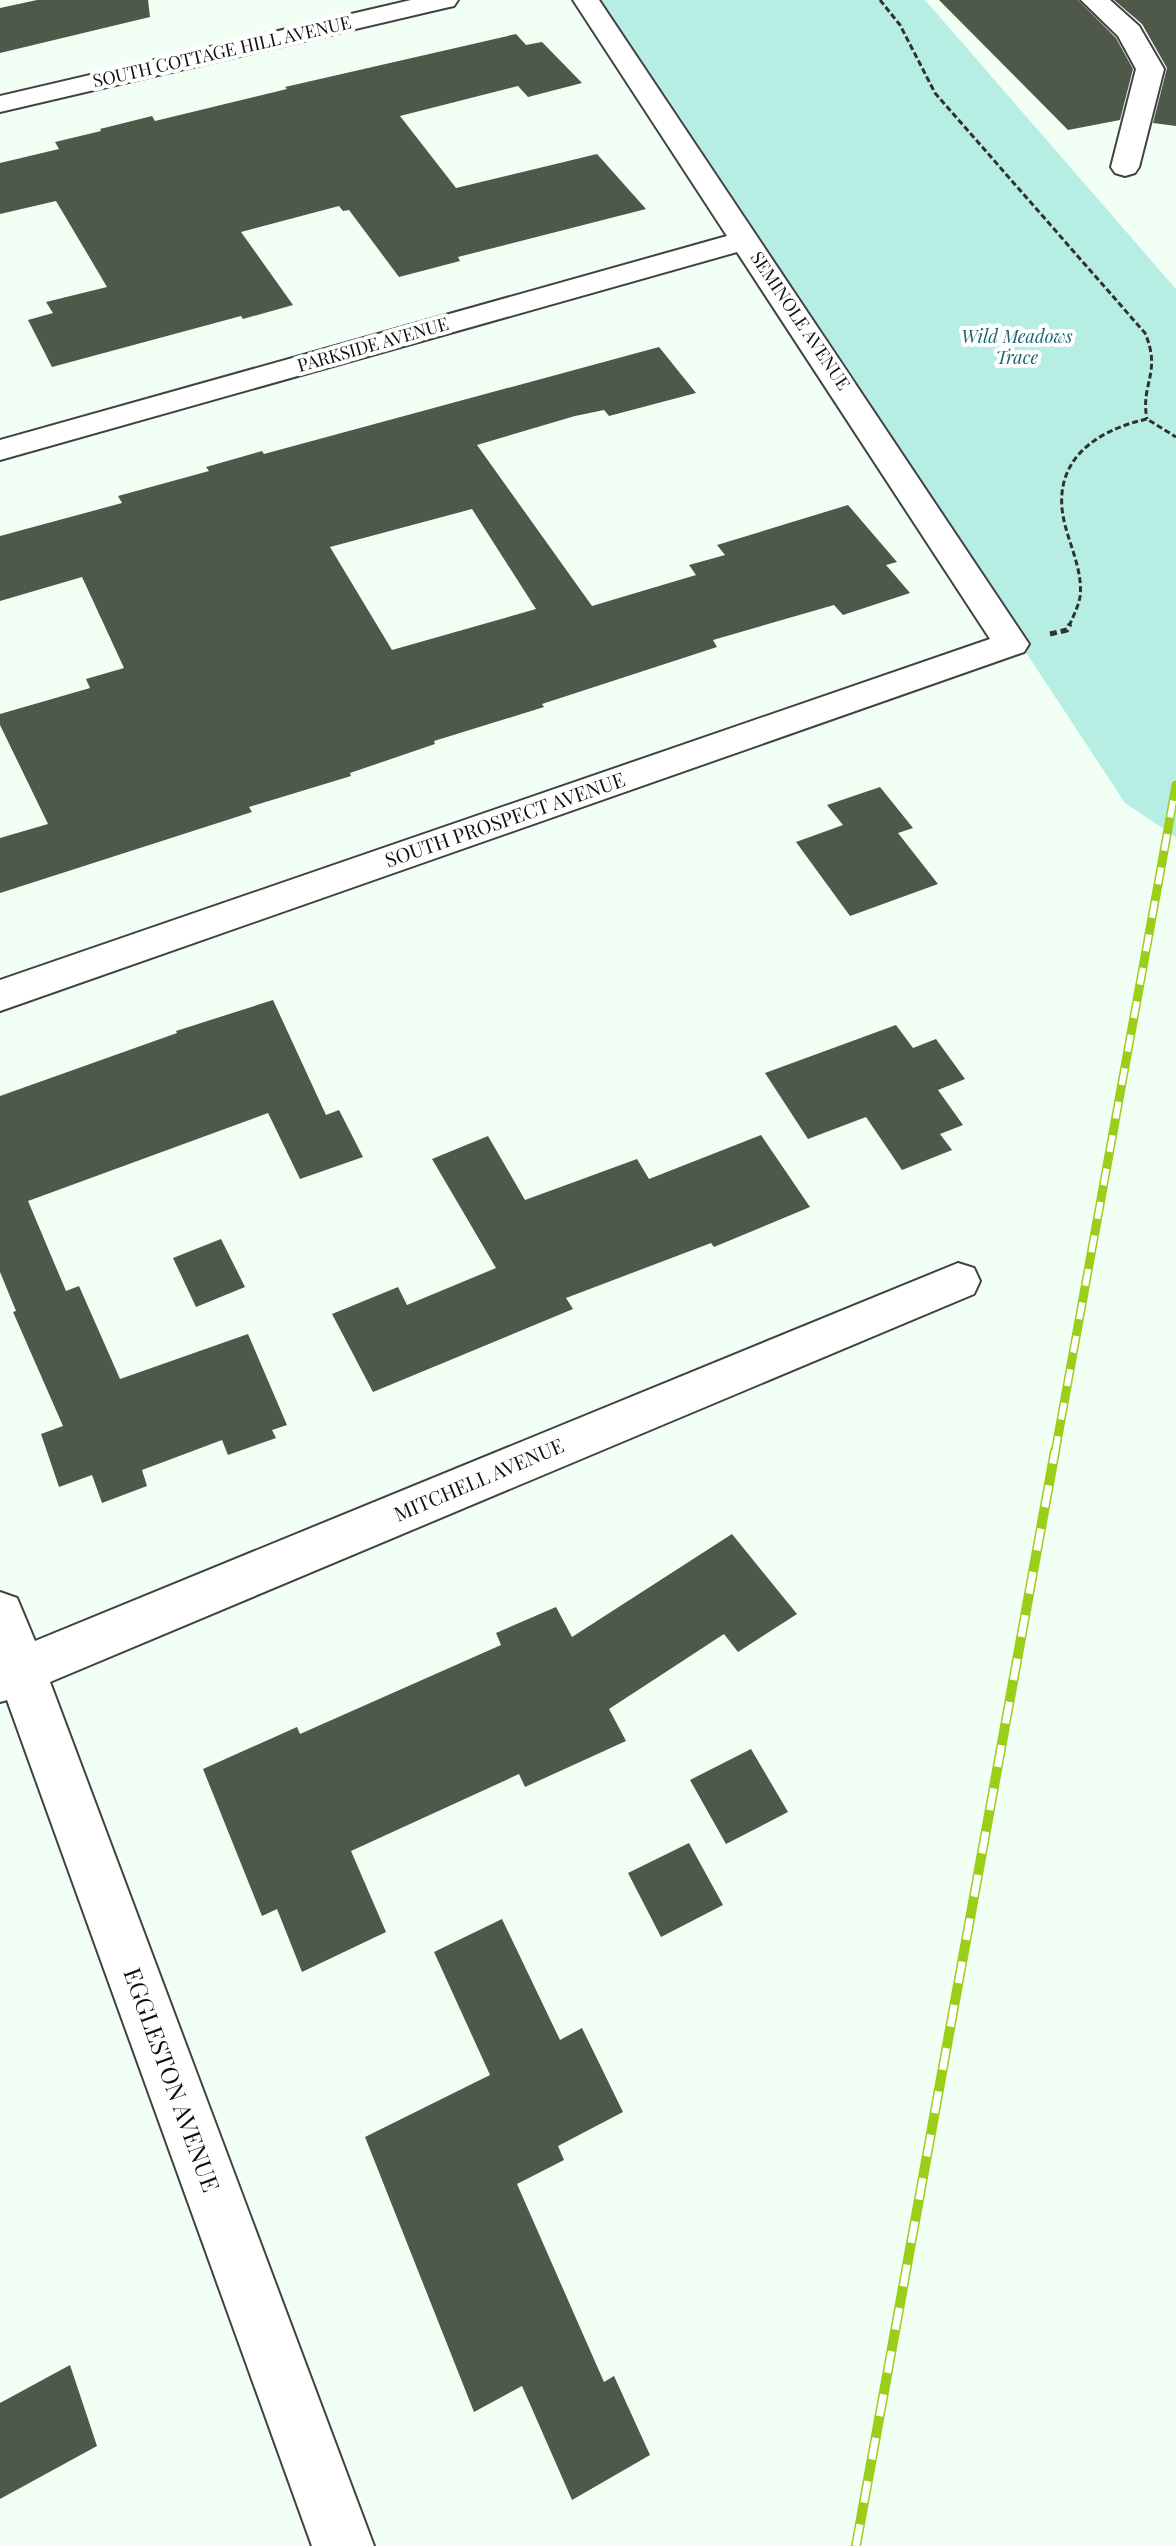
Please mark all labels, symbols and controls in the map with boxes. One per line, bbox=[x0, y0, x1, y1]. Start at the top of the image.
street label: SOUTH COTTAGE HILL AVENUE bbox=[90, 10, 353, 92]
street label: SEMINOLE AVENUE bbox=[745, 246, 856, 394]
street label: PARKSIDE AVENUE bbox=[294, 311, 451, 377]
park label: Wild Meadows Trace bbox=[961, 324, 1073, 369]
street label: SOUTH PROSPECT AVENUE bbox=[381, 765, 628, 872]
street label: MITCHELL AVENUE bbox=[389, 1431, 567, 1527]
street label: EGGLESTON AVENUE bbox=[117, 1963, 228, 2196]

